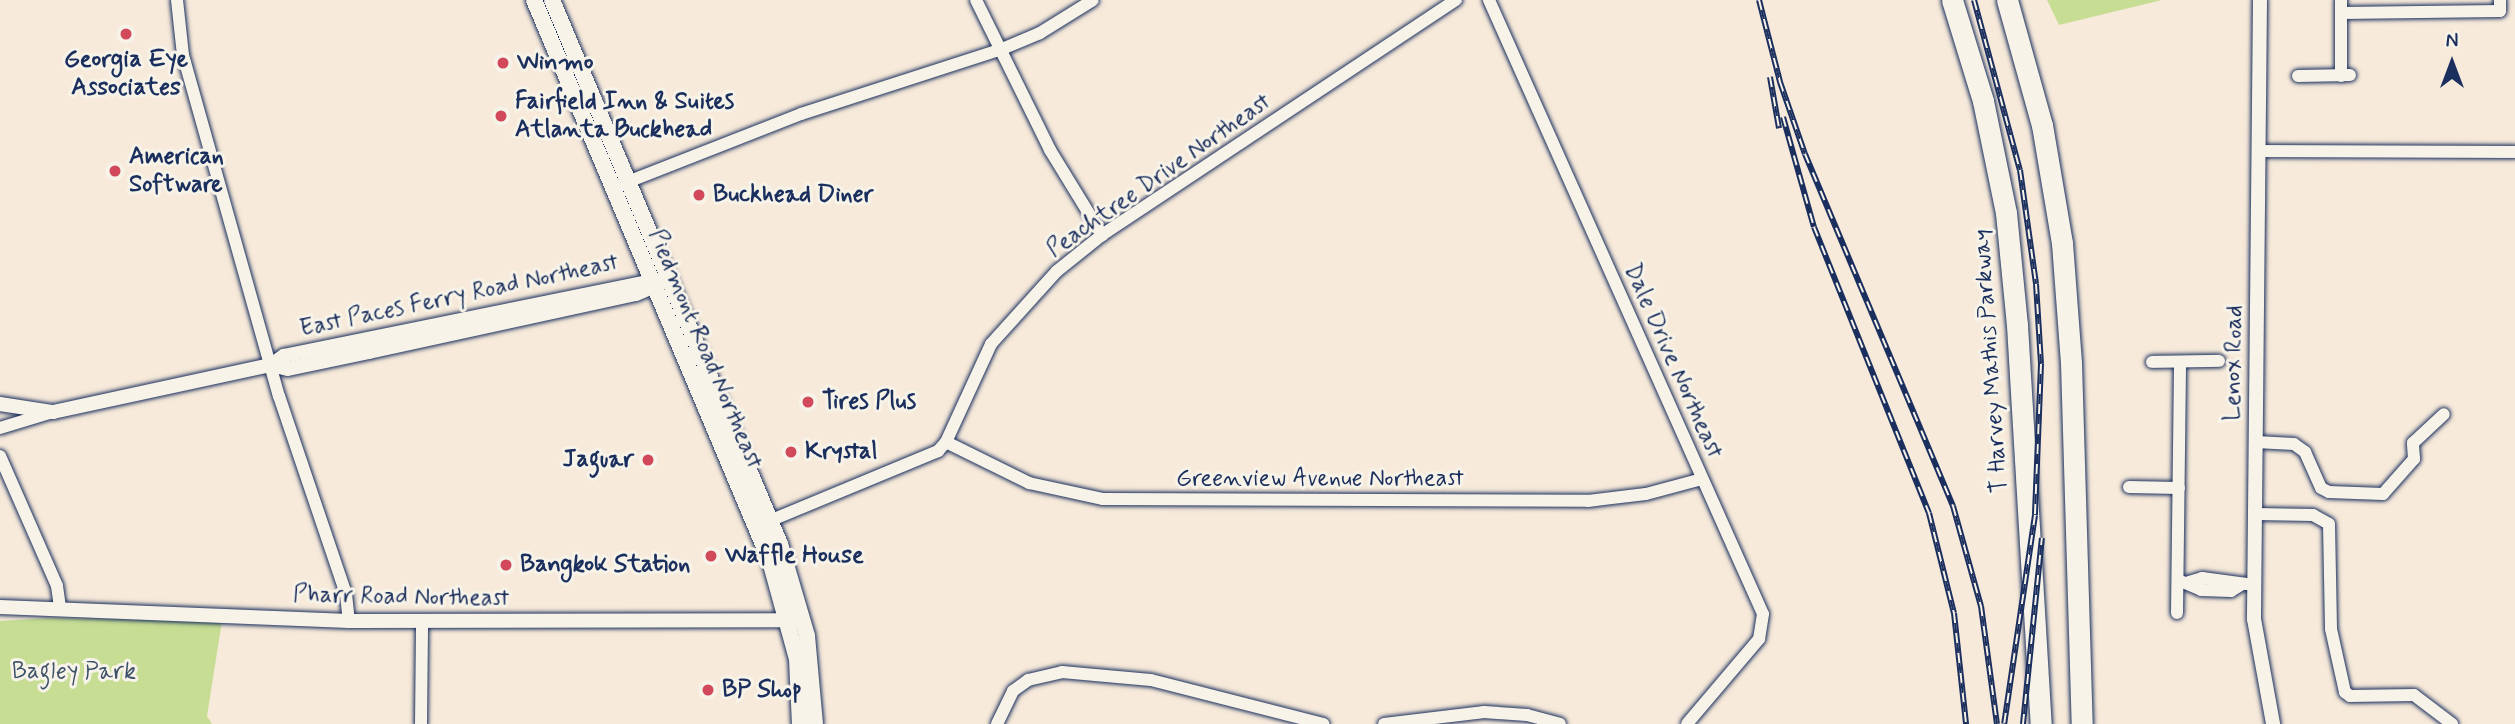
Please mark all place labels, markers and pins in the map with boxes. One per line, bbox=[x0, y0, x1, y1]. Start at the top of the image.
marker: Georgia Eye Associates bbox=[118, 26, 134, 42]
place label: Georgia Eye Associates bbox=[66, 46, 186, 102]
place label: Winmo bbox=[517, 49, 593, 77]
marker: Winmo bbox=[495, 55, 511, 71]
place label: Fairfield Inn & Suites Atlanta Buckhead bbox=[515, 88, 728, 144]
marker: Fairfield Inn & Suites Atlanta Buckhead bbox=[493, 108, 509, 124]
place label: American Software bbox=[129, 143, 224, 199]
marker: American Software bbox=[107, 163, 123, 179]
place label: Buckhead Diner bbox=[713, 181, 875, 209]
marker: Buckhead Diner bbox=[691, 187, 707, 203]
place label: Tires Plus bbox=[822, 388, 916, 416]
marker: Tires Plus bbox=[800, 394, 816, 410]
place label: Krystal bbox=[805, 438, 877, 466]
marker: Krystal bbox=[783, 444, 799, 460]
place label: Jaguar bbox=[563, 446, 634, 474]
marker: Jaguar bbox=[640, 452, 656, 468]
place label: Waffle House bbox=[725, 542, 859, 570]
marker: Waffle House bbox=[703, 548, 719, 564]
place label: Bangkok Station bbox=[520, 551, 685, 579]
marker: Bangkok Station bbox=[498, 557, 514, 573]
place label: BP Shop bbox=[722, 676, 801, 704]
marker: BP Shop bbox=[700, 682, 716, 698]

